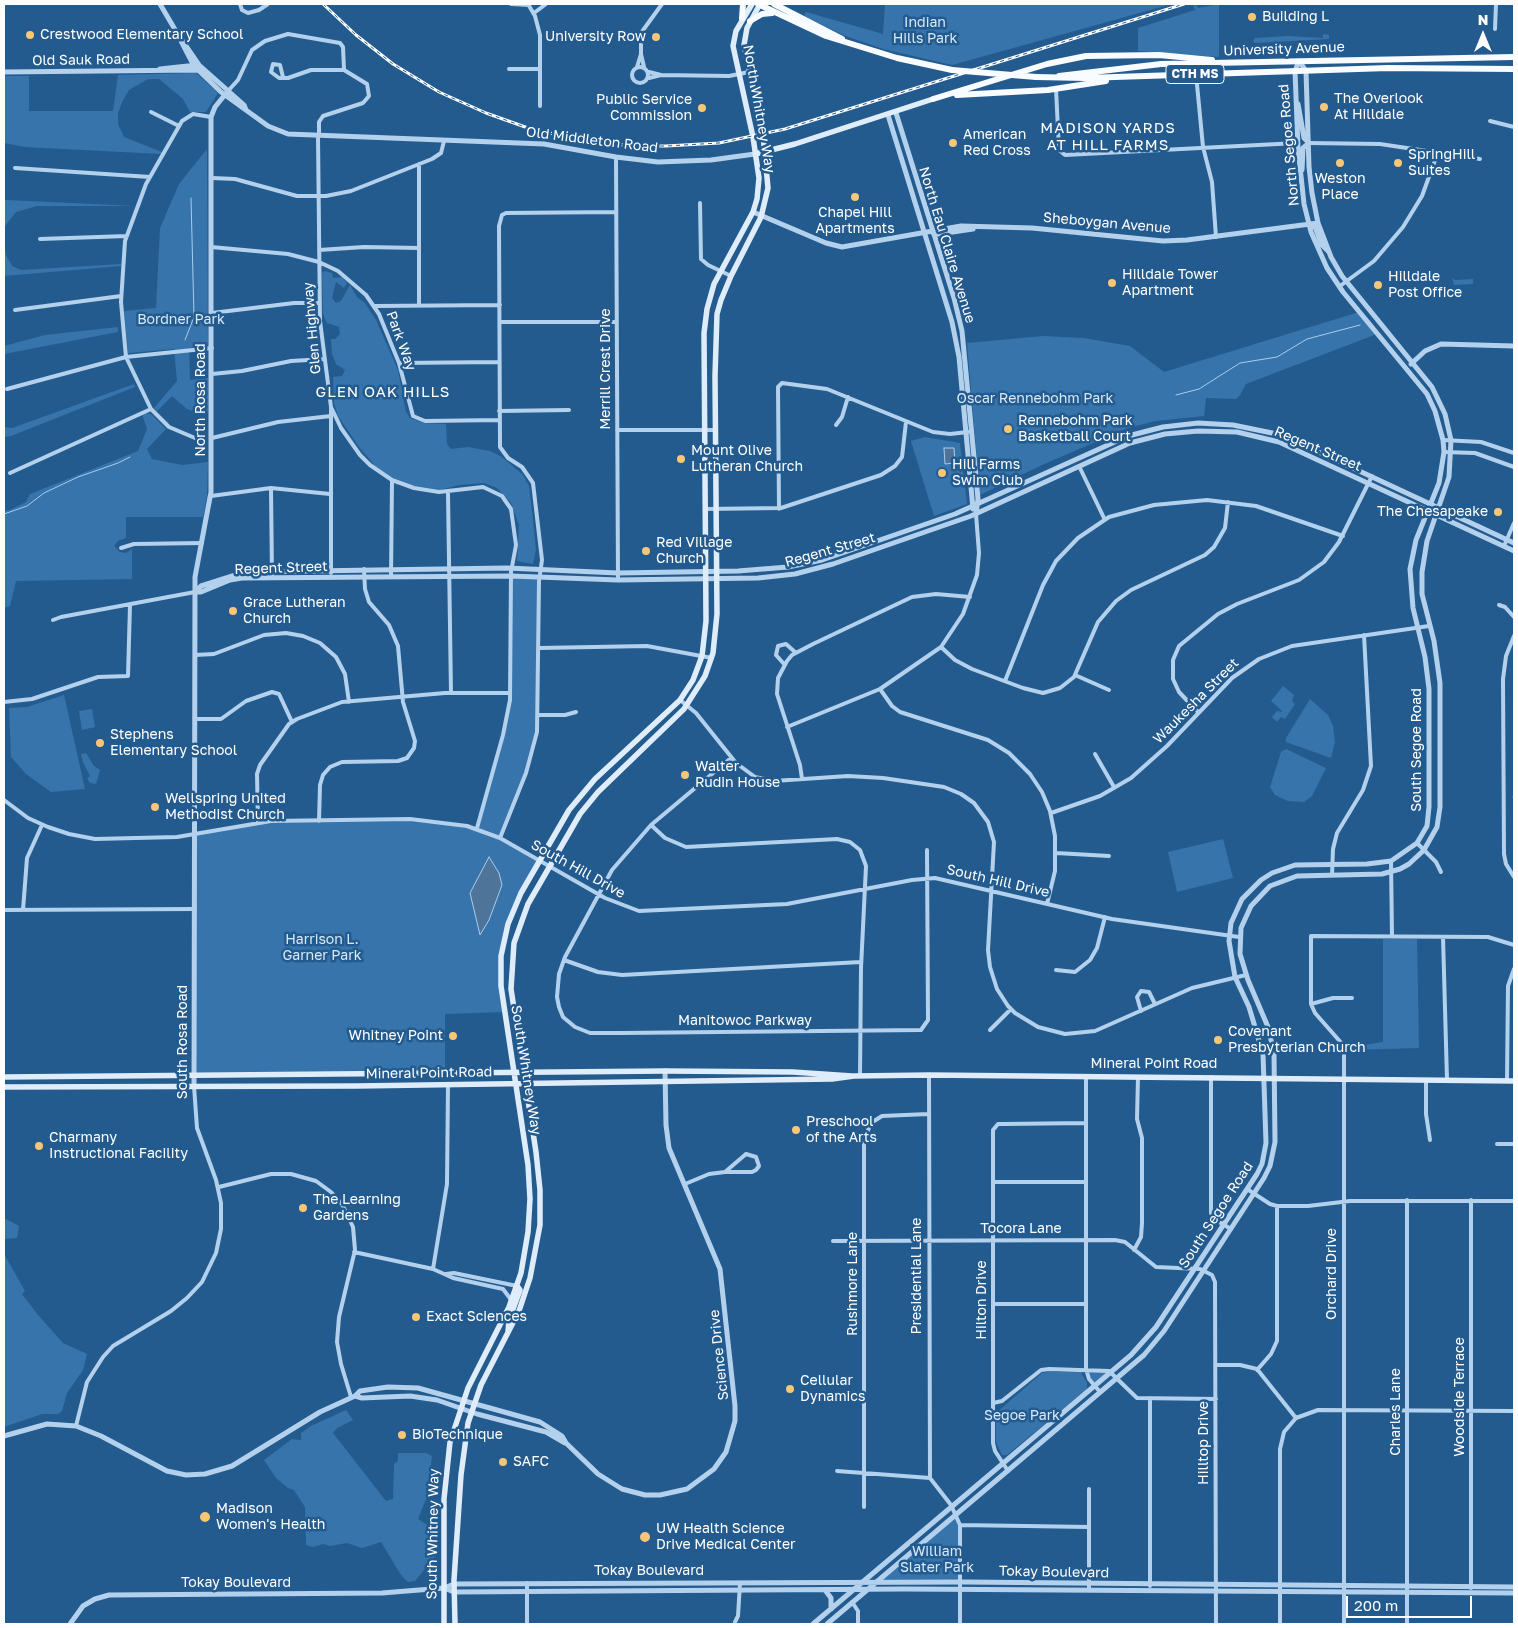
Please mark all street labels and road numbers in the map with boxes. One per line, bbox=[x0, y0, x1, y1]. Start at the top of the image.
street label: University Avenue bbox=[1223, 38, 1345, 60]
street label: North Whitney Way bbox=[739, 44, 779, 174]
street label: Old Sauk Road bbox=[32, 51, 130, 69]
road number: CTH MS bbox=[1166, 64, 1224, 84]
street label: North Segoe Road bbox=[1275, 83, 1303, 207]
street label: Old Middleton Road bbox=[525, 124, 659, 156]
street label: North Eau Claire Avenue bbox=[915, 165, 979, 325]
street label: Sheboygan Avenue bbox=[1042, 209, 1172, 237]
street label: Glen Highway bbox=[300, 281, 324, 375]
street label: Merrill Crest Drive bbox=[598, 308, 614, 430]
street label: Park Way bbox=[382, 309, 420, 373]
street label: North Rosa Road bbox=[193, 343, 209, 457]
street label: Regent Street bbox=[1272, 423, 1364, 475]
street label: Regent Street bbox=[783, 529, 877, 571]
street label: Regent Street bbox=[234, 558, 328, 578]
street label: Waukesha Street bbox=[1150, 655, 1242, 747]
street label: South Segoe Road bbox=[1409, 688, 1425, 812]
street label: South Hill Drive bbox=[528, 836, 628, 902]
street label: South Hill Drive bbox=[945, 861, 1051, 901]
street label: South Rosa Road bbox=[175, 985, 191, 1099]
street label: South Whitney Way bbox=[507, 1004, 545, 1136]
street label: Manitowoc Parkway bbox=[678, 1013, 812, 1029]
street label: Mineral Point Road bbox=[1091, 1056, 1217, 1072]
street label: Mineral Point Road bbox=[365, 1063, 493, 1083]
street label: South Segoe Road bbox=[1175, 1159, 1257, 1271]
street label: Presidential Lane bbox=[909, 1218, 925, 1334]
street label: Tocora Lane bbox=[980, 1221, 1062, 1237]
street label: Orchard Drive bbox=[1324, 1228, 1340, 1320]
street label: Rushmore Lane bbox=[845, 1232, 861, 1336]
street label: Hilton Drive bbox=[974, 1260, 990, 1340]
street label: Science Drive bbox=[706, 1309, 732, 1401]
street label: Woodside Terrace bbox=[1452, 1337, 1468, 1457]
street label: Charles Lane bbox=[1388, 1368, 1404, 1456]
street label: Hilltop Drive bbox=[1196, 1401, 1212, 1485]
street label: South Whitney Way bbox=[423, 1468, 443, 1600]
street label: Tokay Boulevard bbox=[594, 1563, 704, 1579]
street label: Tokay Boulevard bbox=[999, 1563, 1109, 1581]
street label: Tokay Boulevard bbox=[181, 1575, 291, 1591]

